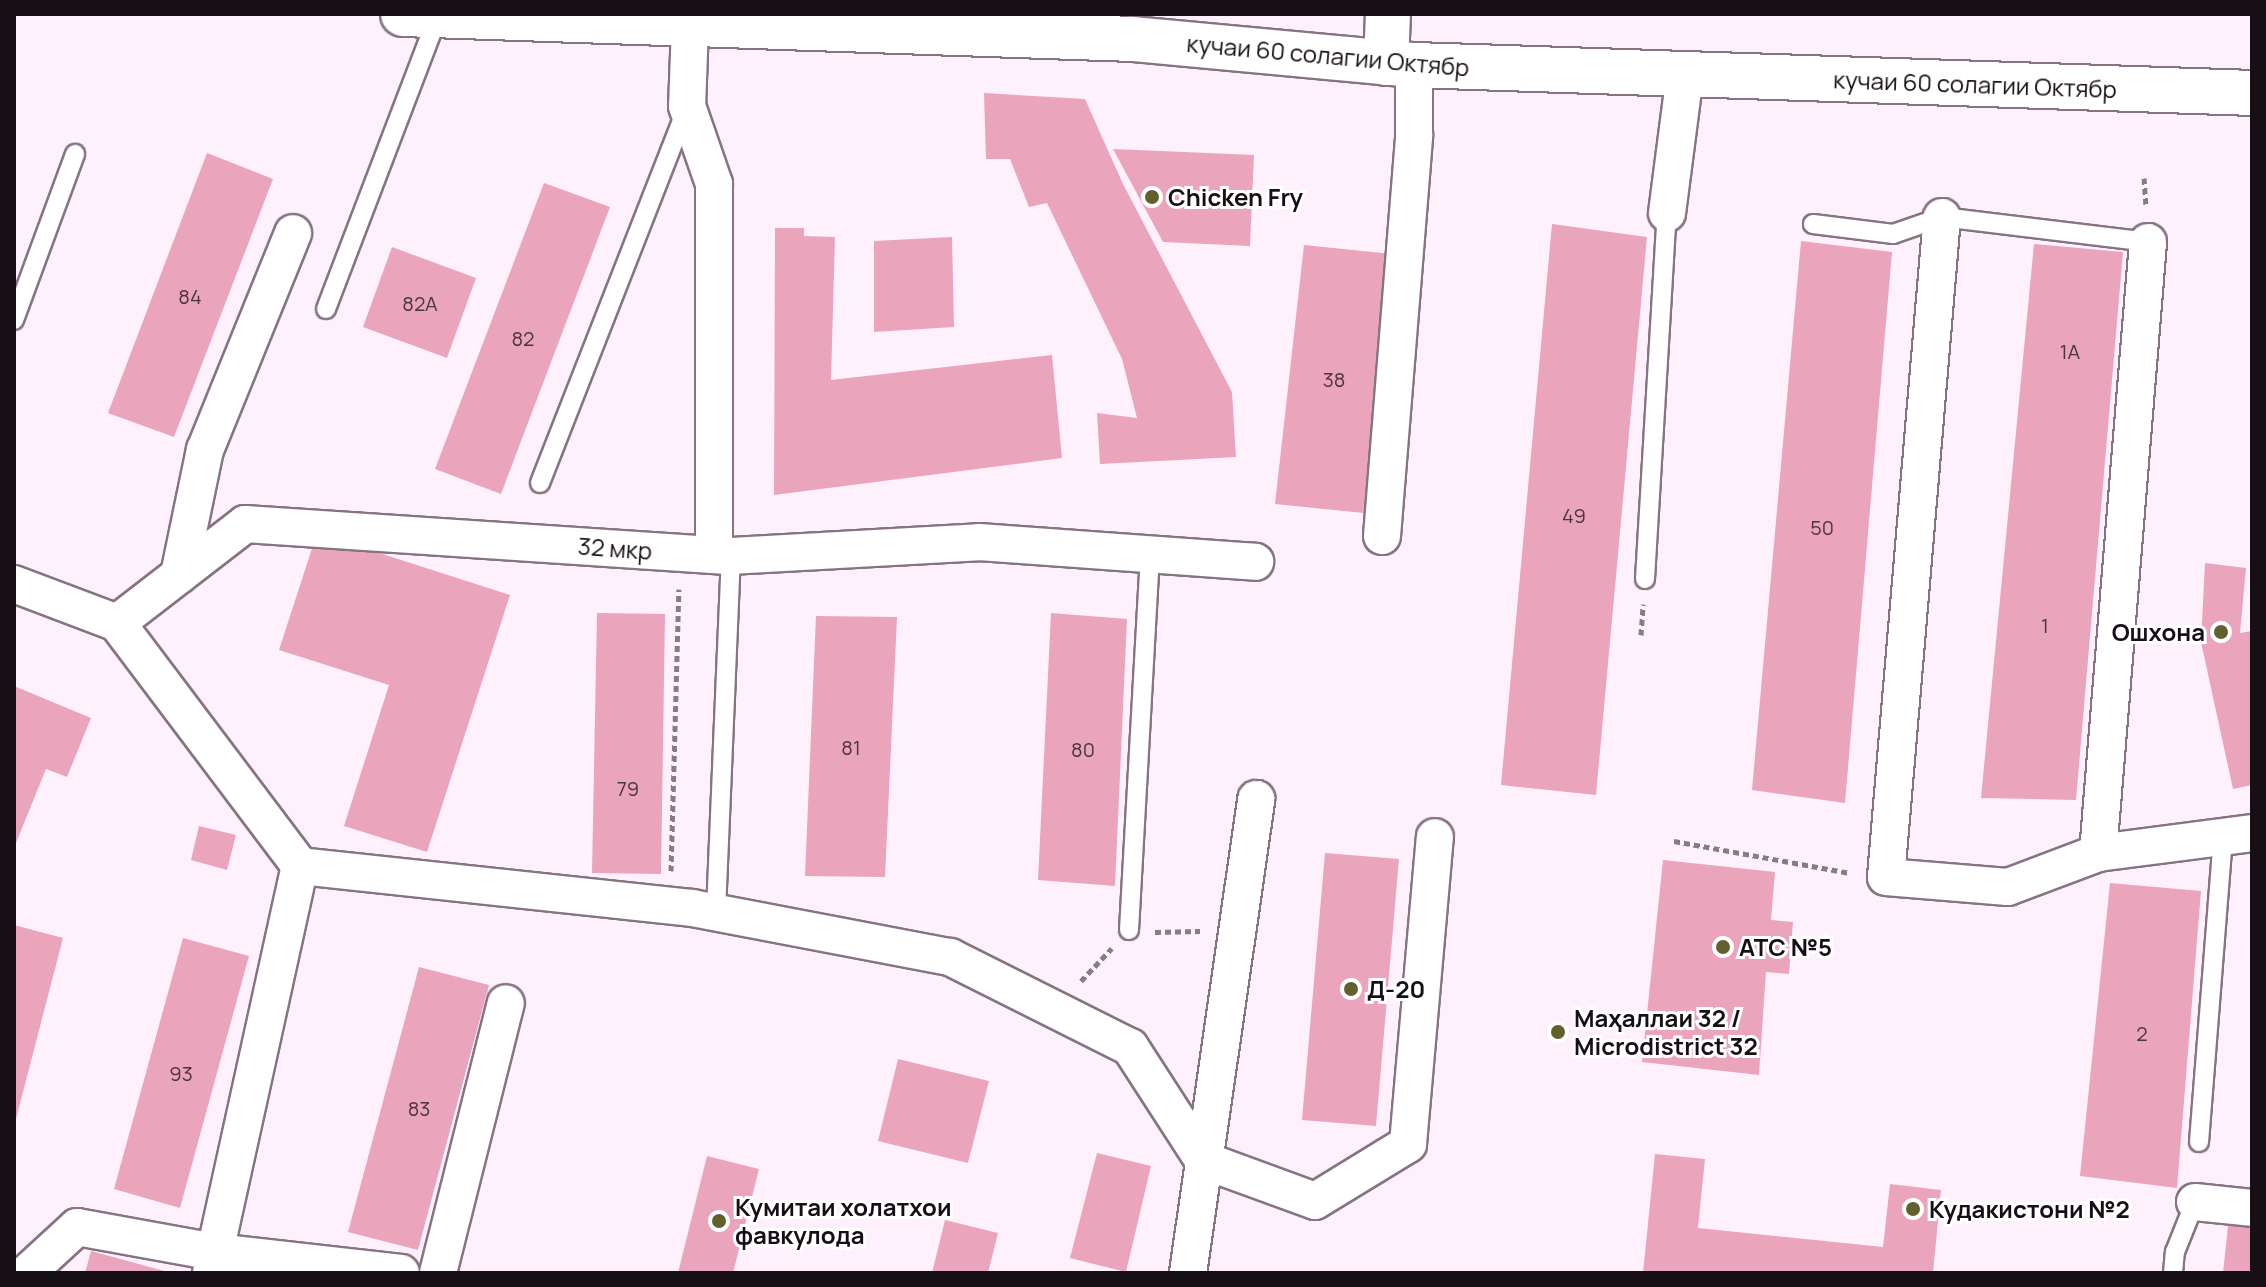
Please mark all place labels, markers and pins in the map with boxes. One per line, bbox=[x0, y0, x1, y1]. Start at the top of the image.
place label: Chicken Fry bbox=[1168, 183, 1303, 211]
marker: Chicken Fry bbox=[1143, 188, 1161, 206]
place label: Ошхона bbox=[2112, 618, 2205, 646]
marker: Ошхона bbox=[2212, 623, 2230, 641]
place label: АТС №5 bbox=[1739, 933, 1832, 961]
marker: АТС №5 bbox=[1714, 938, 1732, 956]
place label: Д-20 bbox=[1367, 975, 1425, 1003]
marker: Д-20 bbox=[1342, 980, 1360, 998]
place label: Маҳаллаи 32 / Microdistrict 32 bbox=[1574, 1004, 1758, 1060]
marker: Маҳаллаи 32 / Microdistrict 32 bbox=[1549, 1023, 1567, 1041]
place label: Кумитаи холатхои фавкулода bbox=[735, 1193, 952, 1249]
place label: Кудакистони №2 bbox=[1929, 1195, 2130, 1223]
marker: Кудакистони №2 bbox=[1904, 1200, 1922, 1218]
marker: Кумитаи холатхои фавкулода bbox=[710, 1212, 728, 1230]

